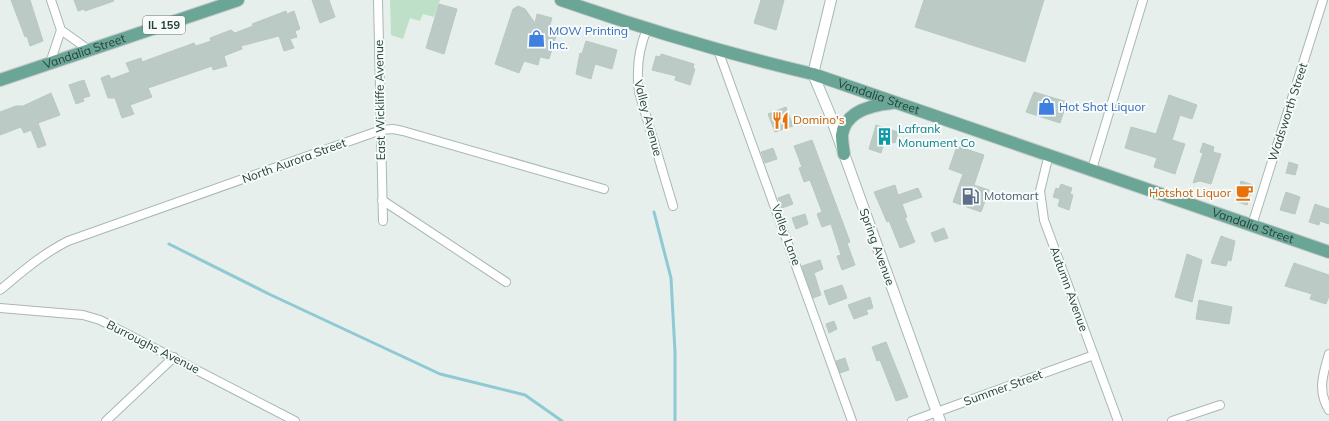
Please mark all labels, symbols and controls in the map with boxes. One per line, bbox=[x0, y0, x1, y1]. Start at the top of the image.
road number: IL 159 bbox=[143, 16, 185, 34]
place label: MOW Printing Inc. bbox=[549, 23, 628, 52]
shop icon: MOW Printing Inc. bbox=[526, 28, 546, 48]
street label: Vandalia Street bbox=[41, 30, 127, 72]
street label: East Wickliffe Avenue bbox=[371, 40, 388, 160]
street label: Wadsworth Street bbox=[1265, 61, 1310, 163]
street label: Vandalia Street bbox=[836, 75, 922, 117]
street label: Valley Avenue bbox=[631, 78, 666, 158]
shop icon: Hot Shot Liquor bbox=[1036, 97, 1056, 117]
place label: Hot Shot Liquor bbox=[1059, 99, 1146, 114]
restaurant icon: Domino's bbox=[770, 110, 790, 130]
place label: Domino's bbox=[793, 112, 845, 127]
place label: Lafrank Monument Co bbox=[898, 121, 975, 150]
building icon: Lafrank Monument Co bbox=[875, 126, 895, 146]
street label: North Aurora Street bbox=[240, 135, 348, 186]
cafe icon: Hotshot Liquor bbox=[1234, 183, 1254, 203]
place label: Hotshot Liquor bbox=[1149, 185, 1232, 200]
fuel station icon: Motomart bbox=[961, 186, 981, 206]
place label: Motomart bbox=[984, 188, 1039, 203]
street label: Valley Lane bbox=[769, 202, 804, 267]
street label: Vandalia Street bbox=[1210, 204, 1296, 246]
street label: Spring Avenue bbox=[857, 206, 898, 287]
street label: Autumn Avenue bbox=[1047, 244, 1092, 333]
street label: Burroughs Avenue bbox=[104, 317, 202, 377]
street label: Summer Street bbox=[961, 366, 1044, 409]

